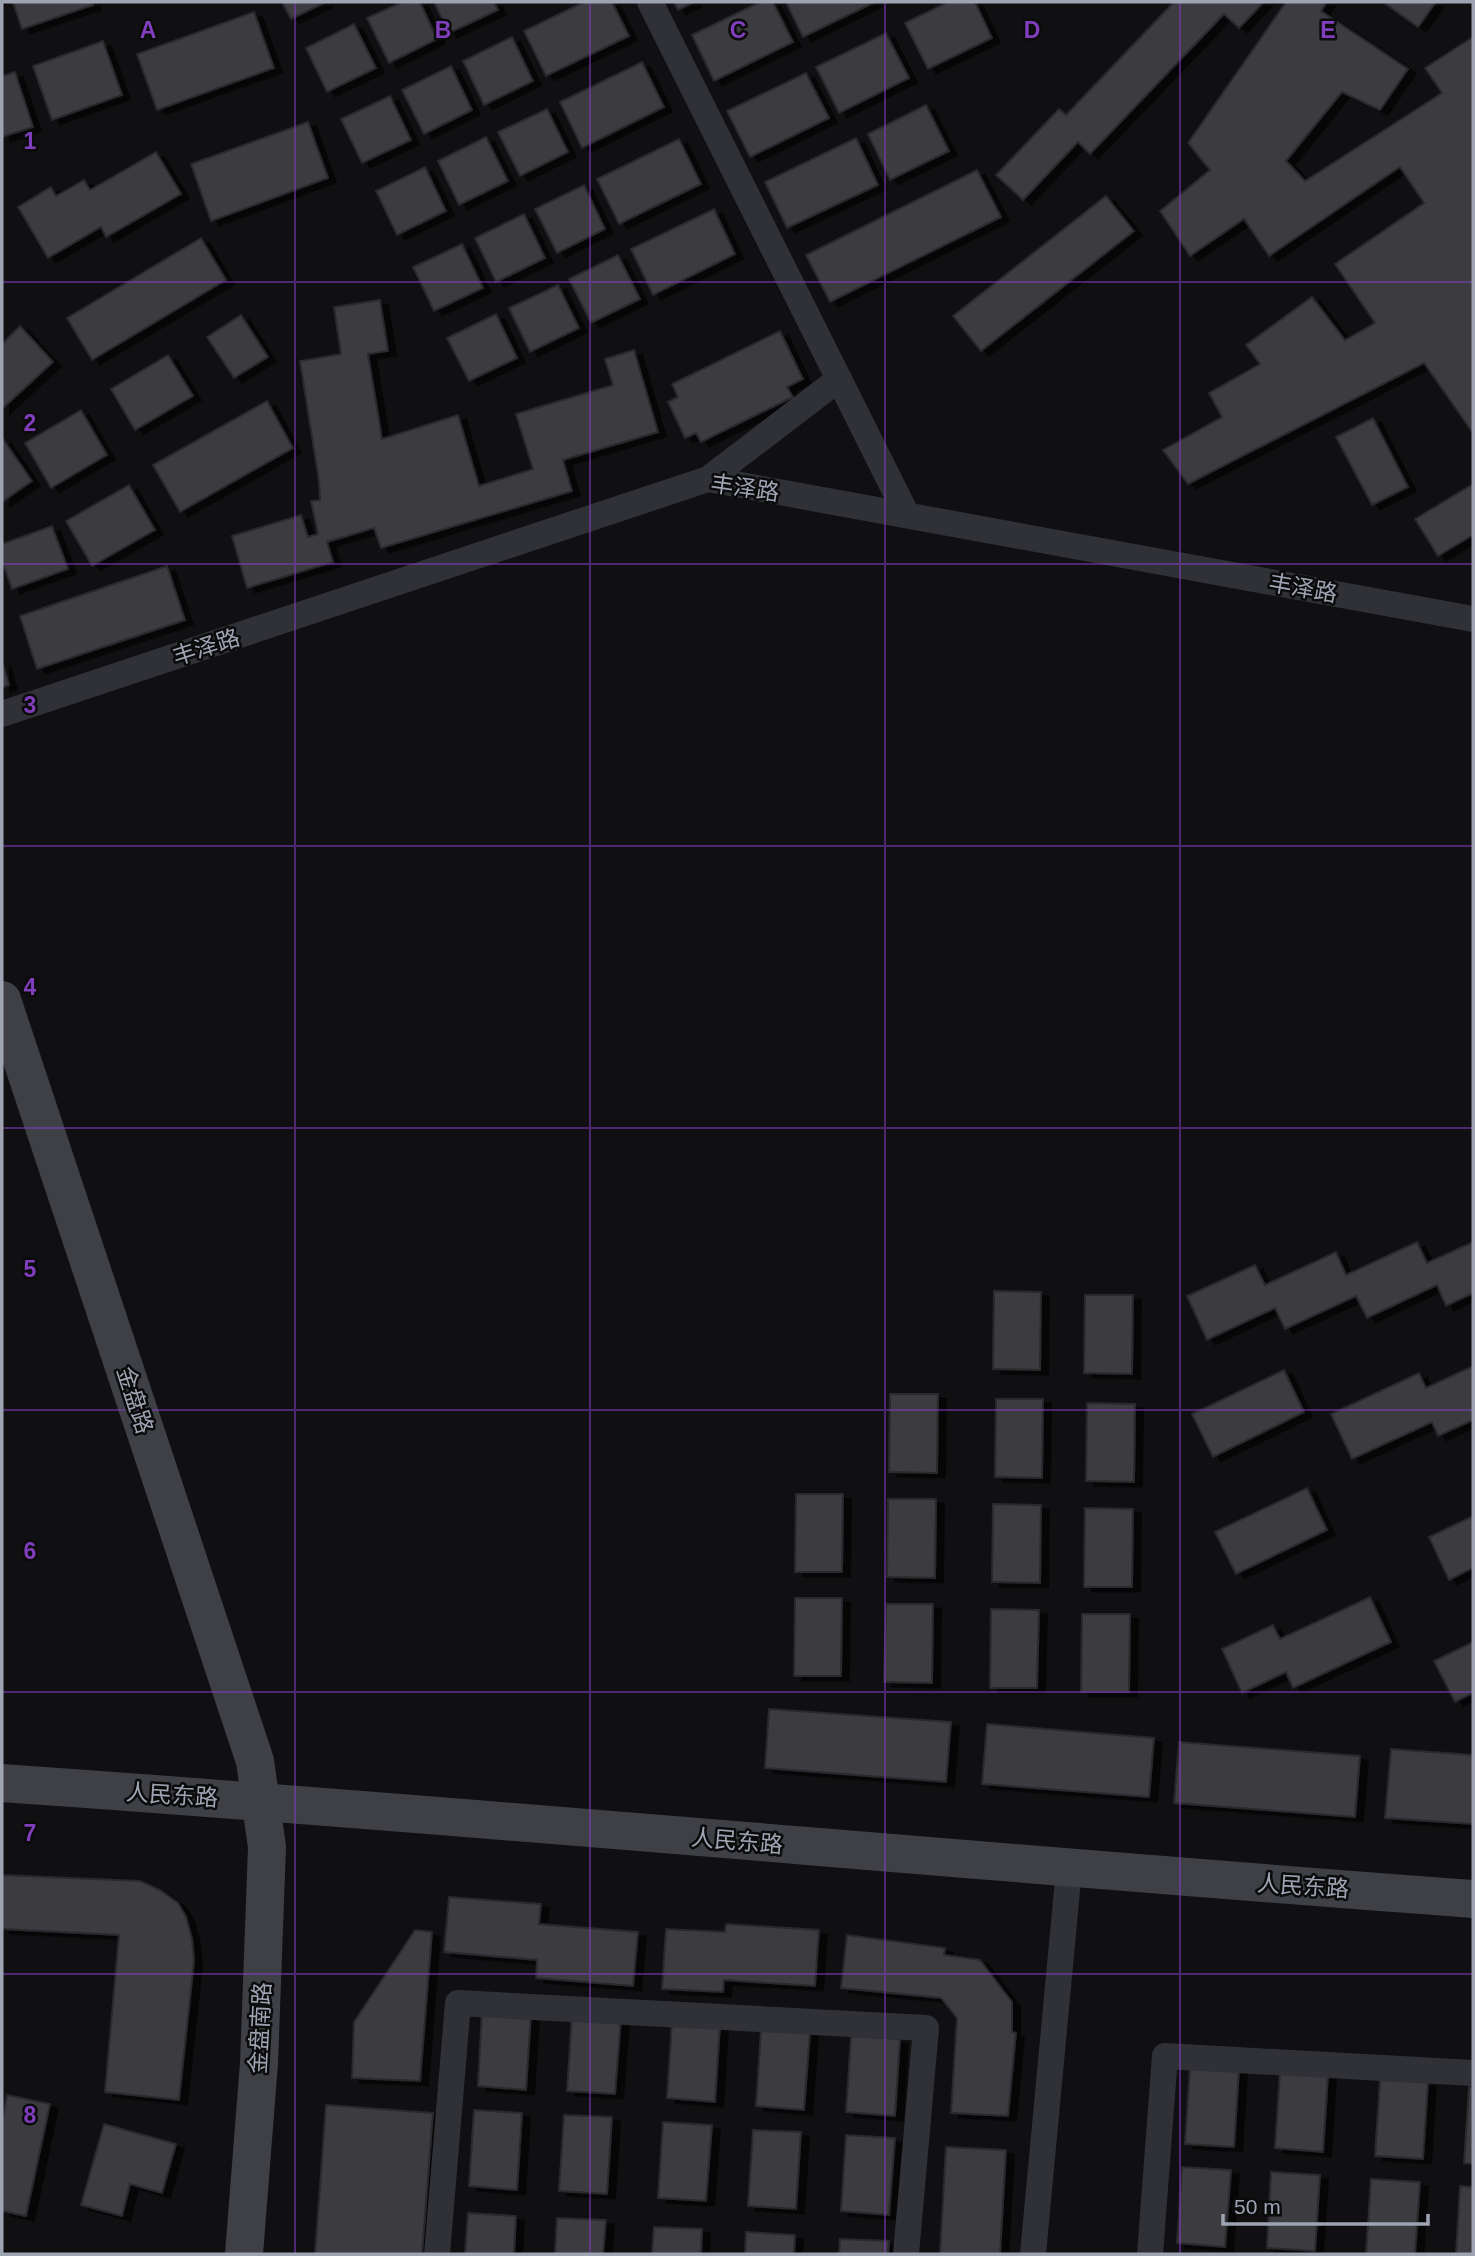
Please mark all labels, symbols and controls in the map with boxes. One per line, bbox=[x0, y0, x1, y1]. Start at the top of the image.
text: A bbox=[140, 17, 156, 43]
text: B bbox=[435, 17, 451, 43]
text: C bbox=[730, 17, 746, 43]
text: D bbox=[1024, 17, 1040, 43]
text: E bbox=[1320, 17, 1336, 43]
text: 1 bbox=[24, 128, 37, 154]
text: 2 bbox=[24, 410, 36, 436]
street label: 丰泽路 bbox=[709, 470, 781, 506]
street label: 丰泽路 bbox=[1267, 569, 1339, 607]
street label: 丰泽路 bbox=[169, 624, 243, 670]
text: 3 bbox=[24, 692, 36, 718]
text: 4 bbox=[24, 974, 37, 1000]
text: 5 bbox=[24, 1256, 37, 1282]
street label: 金盘路 bbox=[112, 1363, 158, 1437]
text: 6 bbox=[24, 1538, 36, 1564]
street label: 人民东路 bbox=[125, 1779, 219, 1811]
text: 7 bbox=[24, 1820, 36, 1846]
street label: 人民东路 bbox=[690, 1824, 784, 1858]
street label: 人民东路 bbox=[1256, 1870, 1350, 1902]
street label: 金盘南路 bbox=[245, 1981, 275, 2075]
text: 8 bbox=[24, 2102, 37, 2128]
scale bar bbox=[1223, 2182, 1428, 2226]
text: 50 m bbox=[1234, 2195, 1281, 2218]

